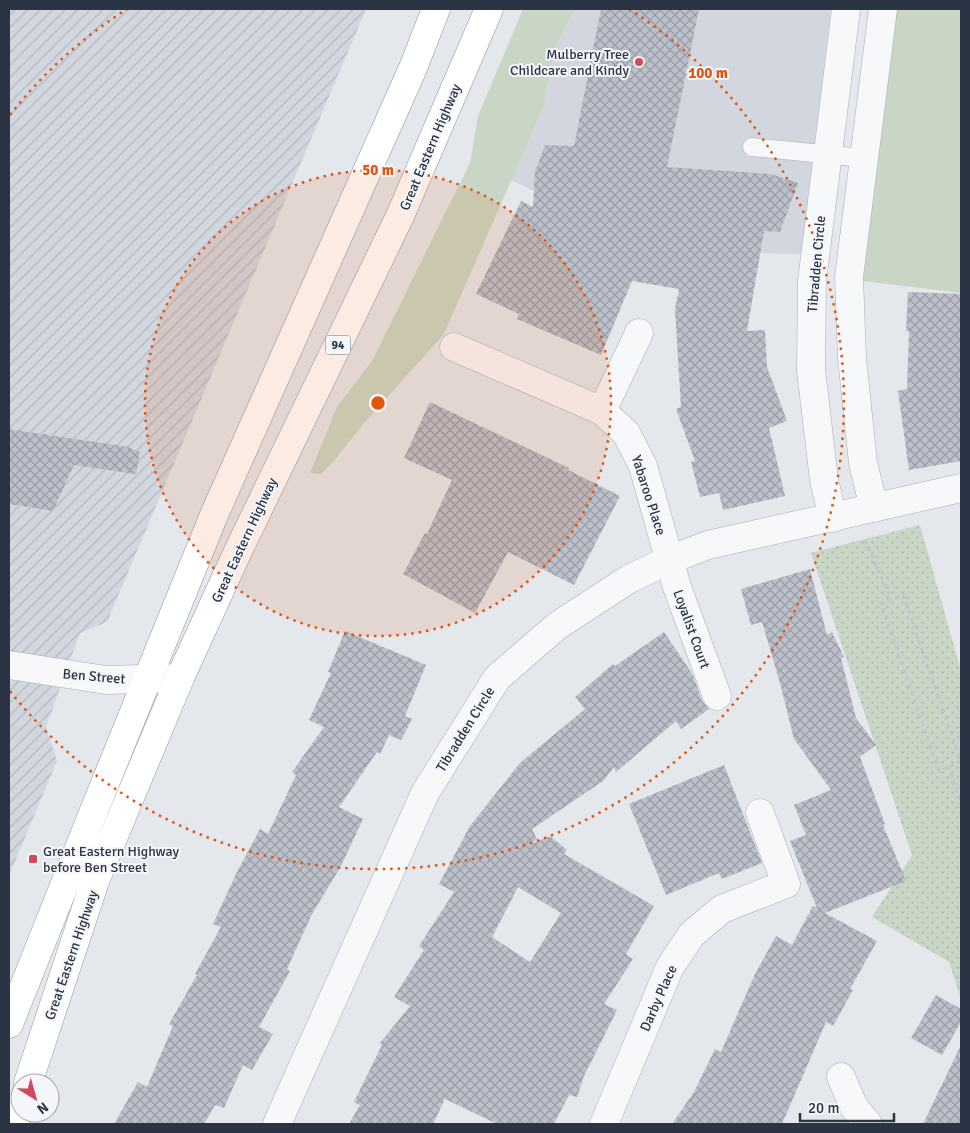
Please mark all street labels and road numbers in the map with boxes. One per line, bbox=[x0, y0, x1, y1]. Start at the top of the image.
street label: Great Eastern Highway bbox=[396, 81, 465, 213]
street label: Tibradden Circle bbox=[804, 215, 829, 313]
road number: 94 bbox=[326, 336, 350, 354]
street label: Yabaroo Place bbox=[628, 453, 669, 537]
street label: Great Eastern Highway bbox=[208, 475, 281, 605]
street label: Loyalist Court bbox=[669, 587, 714, 671]
street label: Ben Street bbox=[62, 665, 126, 688]
street label: Tibradden Circle bbox=[432, 683, 498, 775]
street label: Great Eastern Highway bbox=[41, 888, 102, 1022]
street label: Darby Place bbox=[636, 962, 681, 1034]

